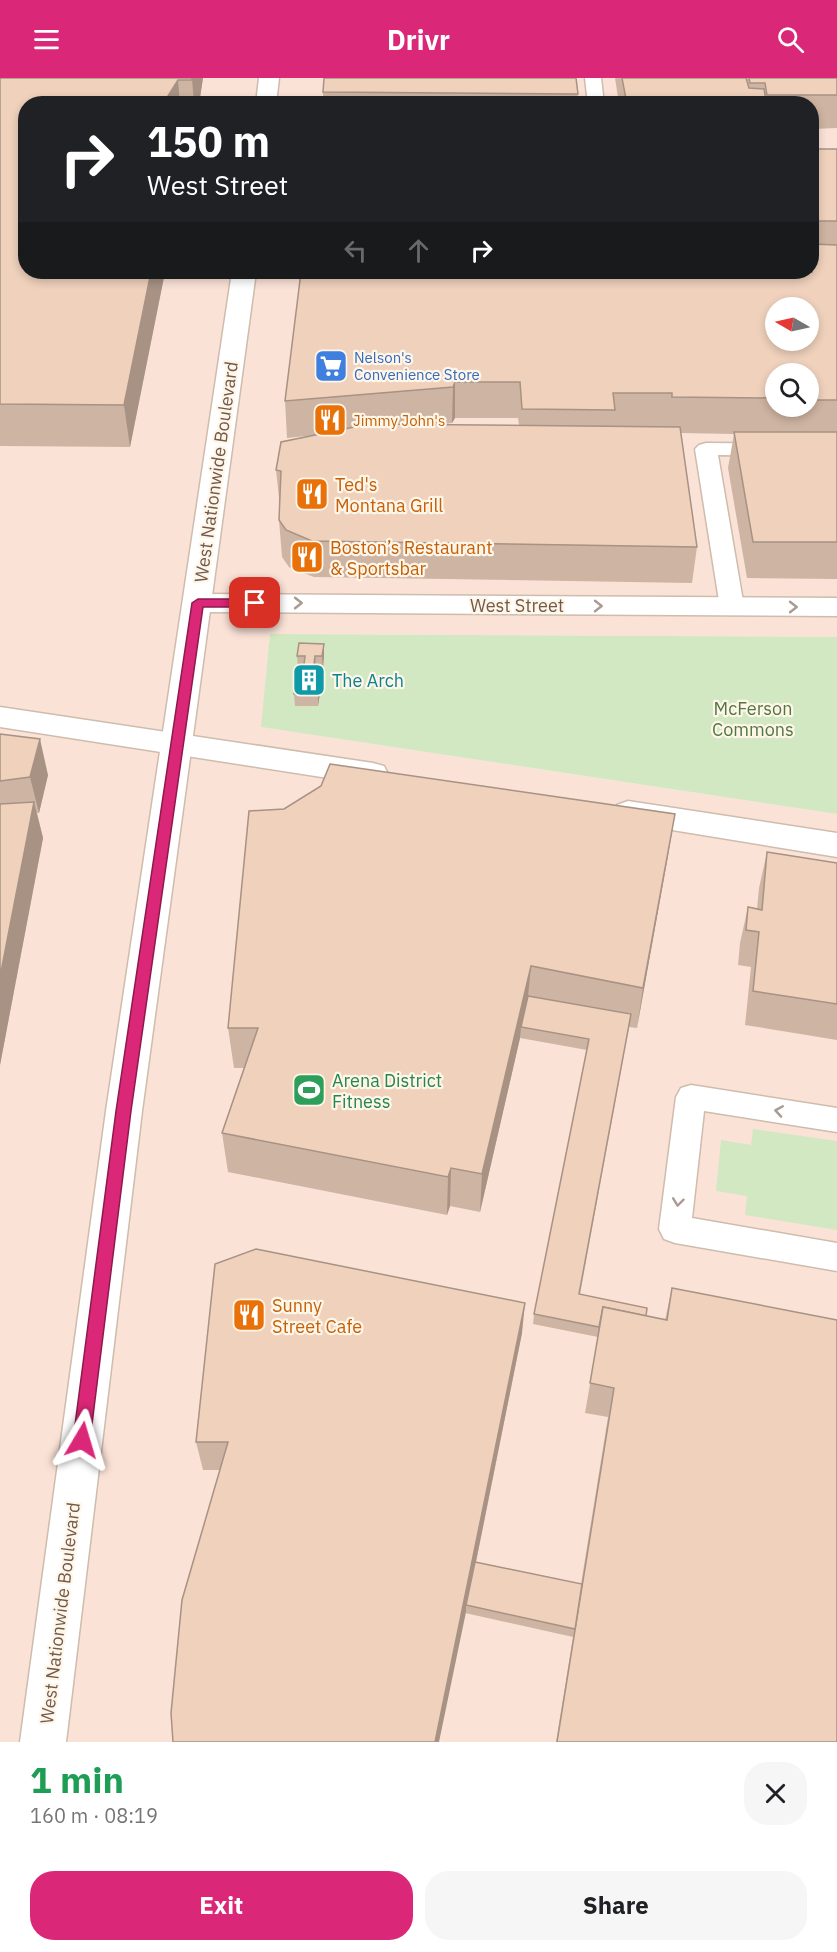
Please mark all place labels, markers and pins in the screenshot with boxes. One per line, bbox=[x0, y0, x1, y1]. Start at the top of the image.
supermarket icon: Nelson's Convenience Store bbox=[313, 348, 349, 384]
place label: Nelson's Convenience Store bbox=[354, 348, 480, 384]
restaurant icon: Jimmy John's bbox=[312, 402, 348, 438]
place label: Jimmy John's bbox=[353, 411, 445, 430]
place label: Ted's Montana Grill bbox=[335, 473, 443, 517]
restaurant icon: Ted's Montana Grill bbox=[294, 476, 330, 512]
place label: Boston’s Restaurant & Sportsbar bbox=[330, 536, 493, 580]
restaurant icon: Boston’s Restaurant & Sportsbar bbox=[289, 539, 325, 575]
pin bbox=[229, 577, 280, 628]
building icon: The Arch bbox=[291, 662, 327, 698]
place label: The Arch bbox=[332, 669, 404, 692]
place label: Arena District Fitness bbox=[332, 1069, 442, 1113]
sports icon: Arena District Fitness bbox=[291, 1072, 327, 1108]
place label: Sunny Street Cafe bbox=[272, 1294, 362, 1338]
restaurant icon: Sunny Street Cafe bbox=[231, 1297, 267, 1333]

